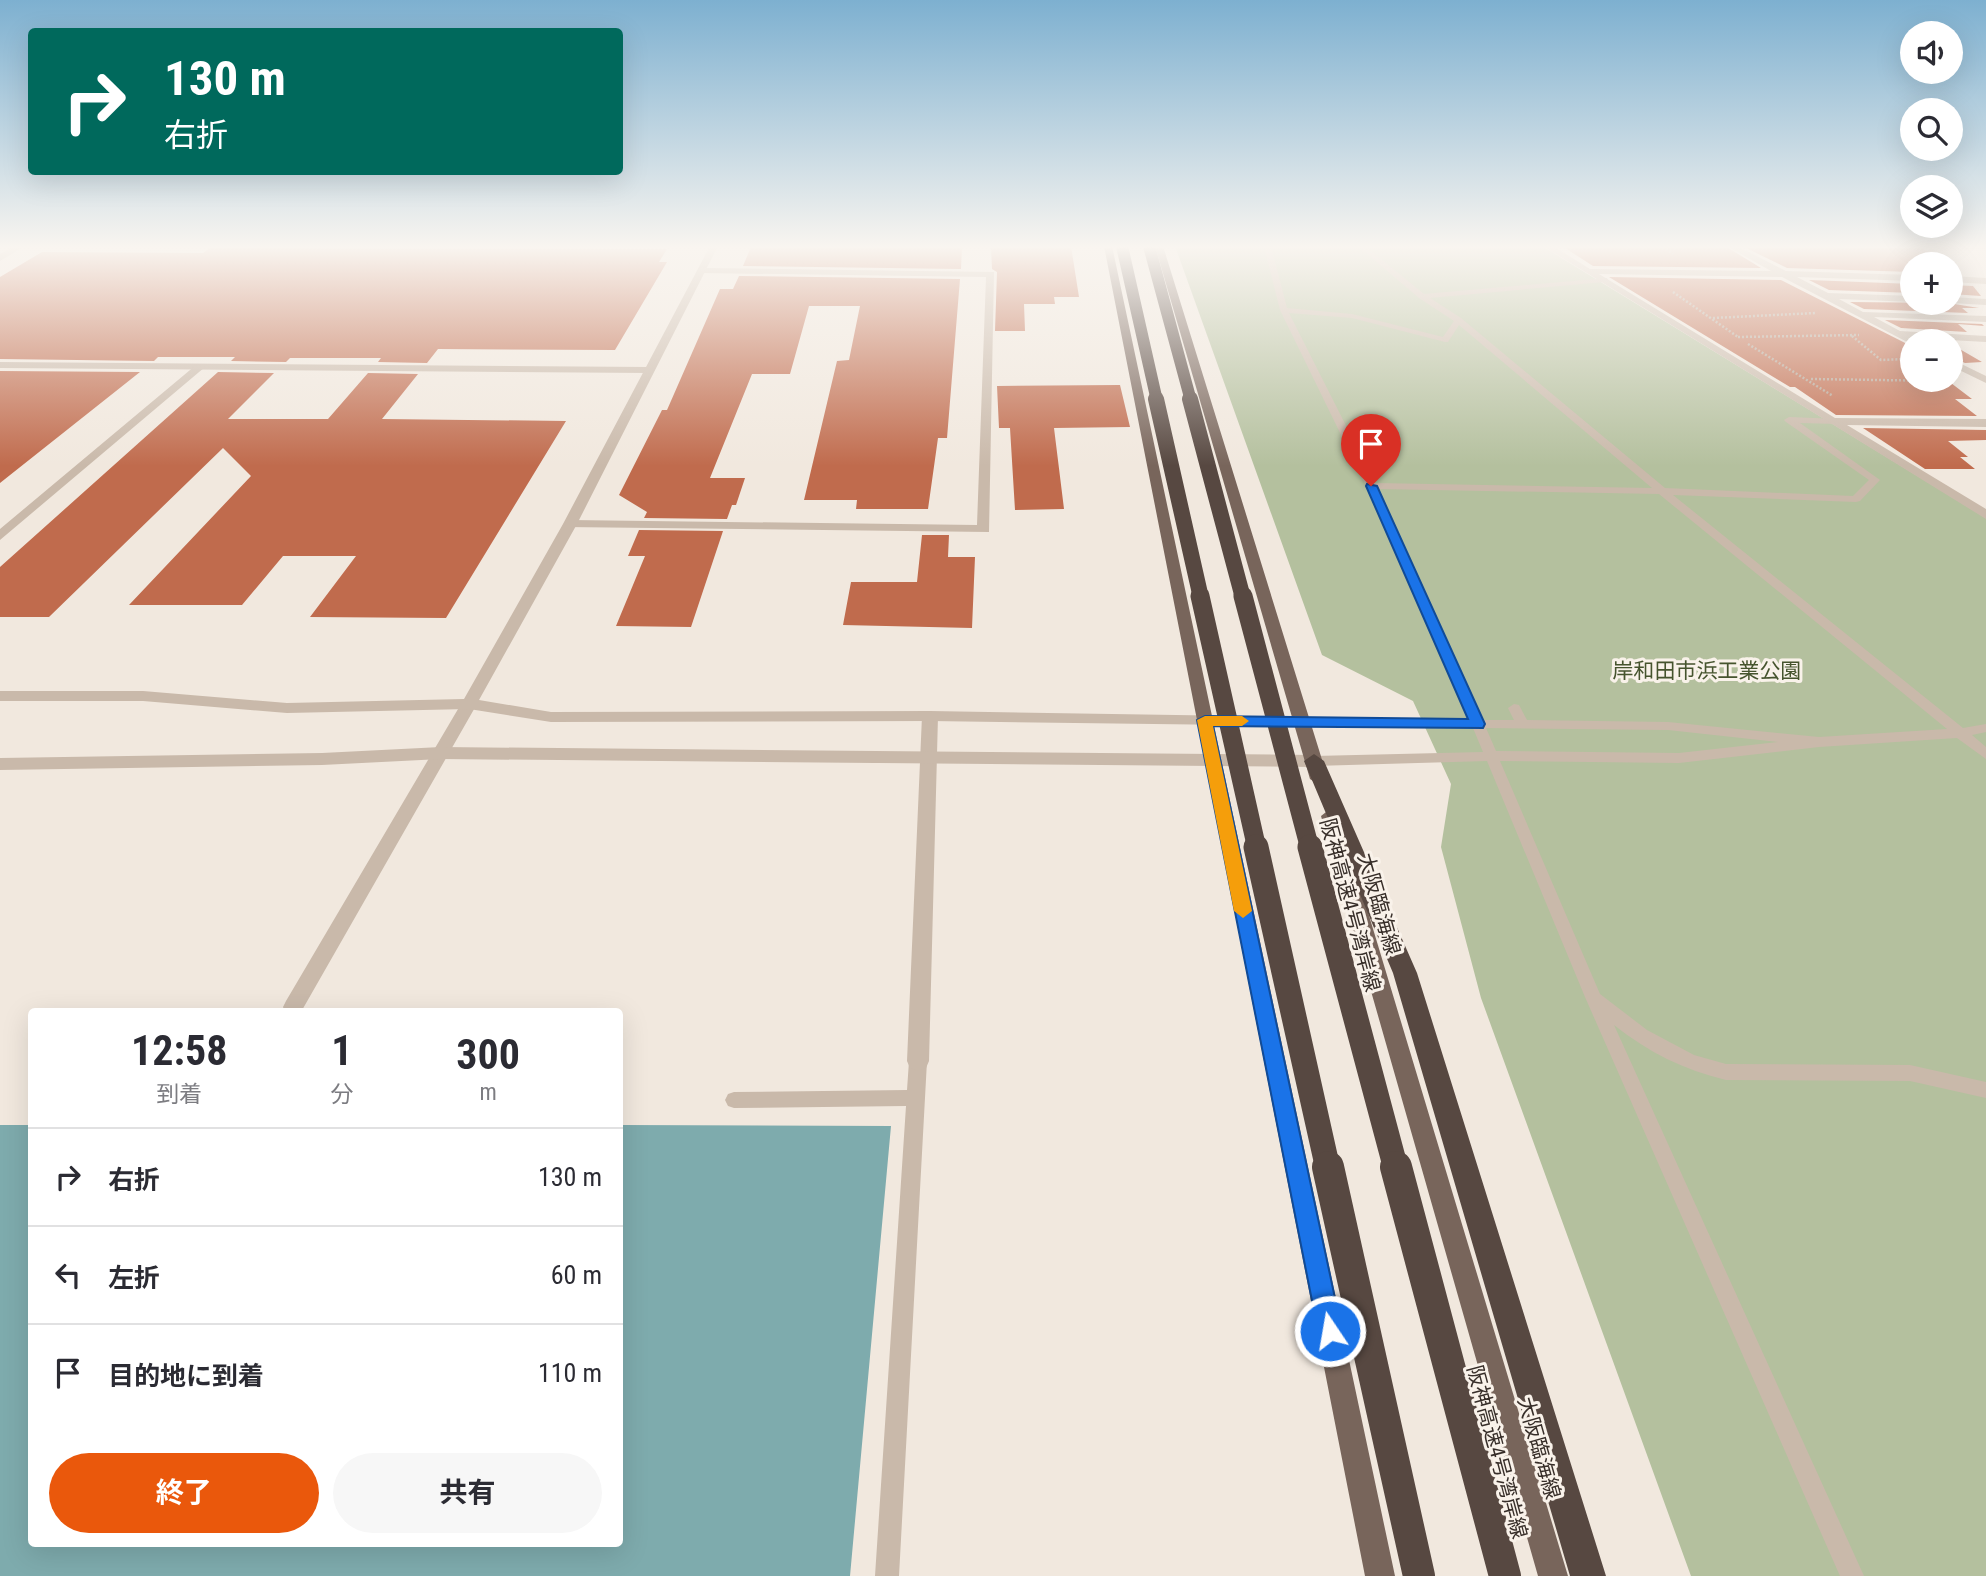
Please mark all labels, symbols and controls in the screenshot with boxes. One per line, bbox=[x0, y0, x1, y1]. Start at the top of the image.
map controls bbox=[1900, 21, 1963, 392]
button: sound bbox=[1900, 21, 1963, 84]
text: 130 m bbox=[164, 50, 286, 107]
icon: right bbox=[49, 56, 140, 147]
button: search bbox=[1900, 98, 1963, 161]
text: 右折 bbox=[164, 116, 228, 154]
button: layers bbox=[1900, 175, 1963, 238]
button: + bbox=[1900, 252, 1963, 315]
button: − bbox=[1900, 329, 1963, 392]
pin bbox=[1341, 414, 1401, 486]
icon: arrive bbox=[1352, 425, 1390, 463]
park label: 岸和田市浜工業公園 bbox=[1613, 659, 1802, 683]
street label: 阪神高速4号湾岸線 bbox=[1315, 816, 1385, 994]
street label: 大阪臨海線 bbox=[1353, 850, 1405, 958]
text: 12:58 bbox=[131, 1026, 227, 1075]
text: 1 bbox=[331, 1026, 352, 1075]
text: 300 bbox=[456, 1030, 520, 1079]
text: m bbox=[479, 1079, 497, 1106]
text: 到着 bbox=[156, 1081, 202, 1108]
text: 分 bbox=[330, 1081, 353, 1108]
icon: right bbox=[49, 1158, 87, 1196]
text: 130 m bbox=[538, 1162, 602, 1192]
text: 右折 bbox=[108, 1165, 160, 1195]
icon: left bbox=[49, 1256, 87, 1294]
text: 60 m bbox=[551, 1260, 602, 1290]
text: 左折 bbox=[108, 1263, 160, 1293]
position arrow bbox=[1293, 1294, 1367, 1368]
icon: arrive bbox=[49, 1354, 87, 1392]
text: 110 m bbox=[538, 1358, 602, 1388]
text: 目的地に到着 bbox=[108, 1361, 264, 1391]
street label: 阪神高速4号湾岸線 bbox=[1462, 1363, 1532, 1541]
street label: 大阪臨海線 bbox=[1513, 1394, 1565, 1502]
button: 終了 bbox=[49, 1453, 319, 1533]
button: 共有 bbox=[333, 1453, 602, 1533]

